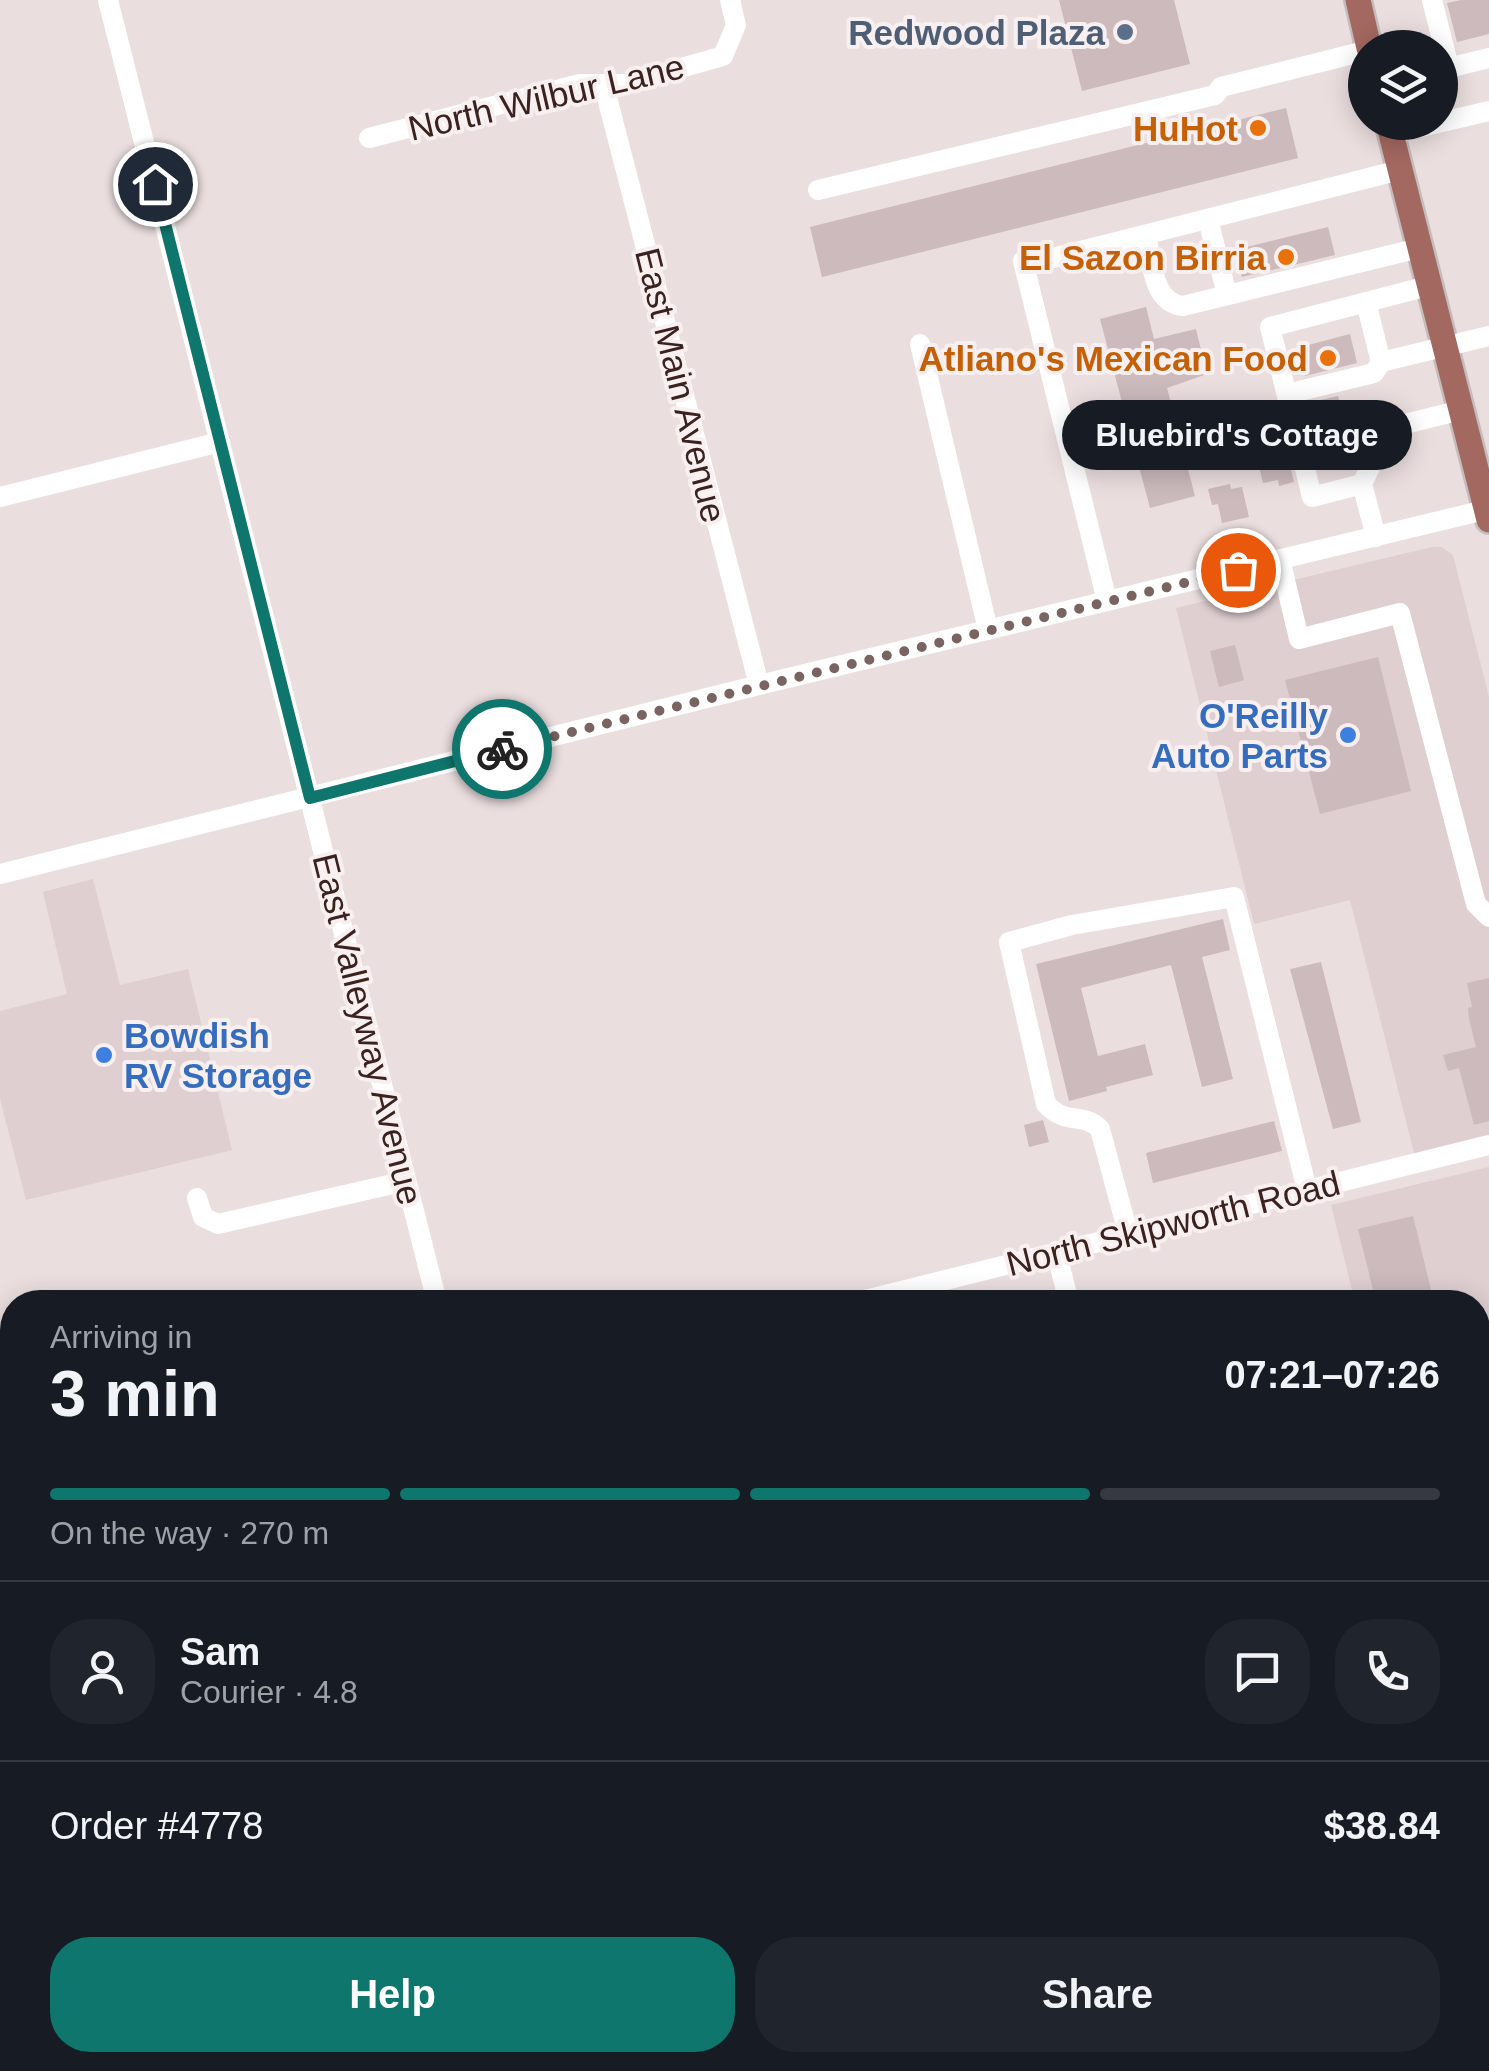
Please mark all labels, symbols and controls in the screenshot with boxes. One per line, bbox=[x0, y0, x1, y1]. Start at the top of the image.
place label: Redwood Plaza bbox=[848, 13, 1106, 52]
marker: Redwood Plaza bbox=[1114, 21, 1136, 43]
map controls bbox=[1348, 30, 1458, 140]
button: layers bbox=[1348, 30, 1458, 140]
street label: North Wilbur Lane bbox=[404, 46, 688, 148]
place label: HuHot bbox=[1133, 109, 1238, 148]
marker: HuHot bbox=[1247, 117, 1269, 139]
pin bbox=[113, 142, 198, 227]
icon: home bbox=[128, 157, 183, 212]
place label: El Sazon Birria bbox=[1019, 238, 1267, 277]
street label: East Main Avenue bbox=[628, 244, 734, 526]
marker: El Sazon Birria bbox=[1275, 246, 1297, 268]
place label: Atliano's Mexican Food bbox=[919, 339, 1308, 378]
marker: Atliano's Mexican Food bbox=[1317, 347, 1339, 369]
callout: Bluebird's Cottage bbox=[1063, 400, 1413, 470]
text: Bluebird's Cottage bbox=[1095, 417, 1379, 453]
pin bbox=[1196, 528, 1281, 613]
icon: bag bbox=[1211, 543, 1266, 598]
place label: O'Reilly Auto Parts bbox=[1151, 696, 1329, 775]
courier bbox=[452, 699, 552, 799]
icon: bike bbox=[475, 722, 530, 777]
marker: O'Reilly Auto Parts bbox=[1337, 724, 1359, 746]
street label: East Valleyway Avenue bbox=[305, 849, 431, 1209]
place label: Bowdish RV Storage bbox=[124, 1016, 312, 1095]
marker: Bowdish RV Storage bbox=[93, 1044, 115, 1066]
street label: North Skipworth Road bbox=[1002, 1163, 1344, 1283]
text: Arriving in bbox=[50, 1319, 192, 1355]
text: 07:21–07:26 bbox=[1224, 1354, 1440, 1396]
text: 3 min bbox=[50, 1357, 220, 1430]
text: On the way · 270 m bbox=[50, 1515, 329, 1551]
button: person bbox=[50, 1619, 155, 1724]
button: chat bbox=[1205, 1619, 1310, 1724]
button: phone bbox=[1335, 1619, 1440, 1724]
text: Sam bbox=[180, 1631, 260, 1673]
text: Courier · 4.8 bbox=[180, 1674, 358, 1710]
text: Order #4778 bbox=[50, 1805, 263, 1847]
text: $38.84 bbox=[1324, 1805, 1440, 1847]
button: Help bbox=[50, 1937, 735, 2052]
button: Share bbox=[755, 1937, 1440, 2052]

